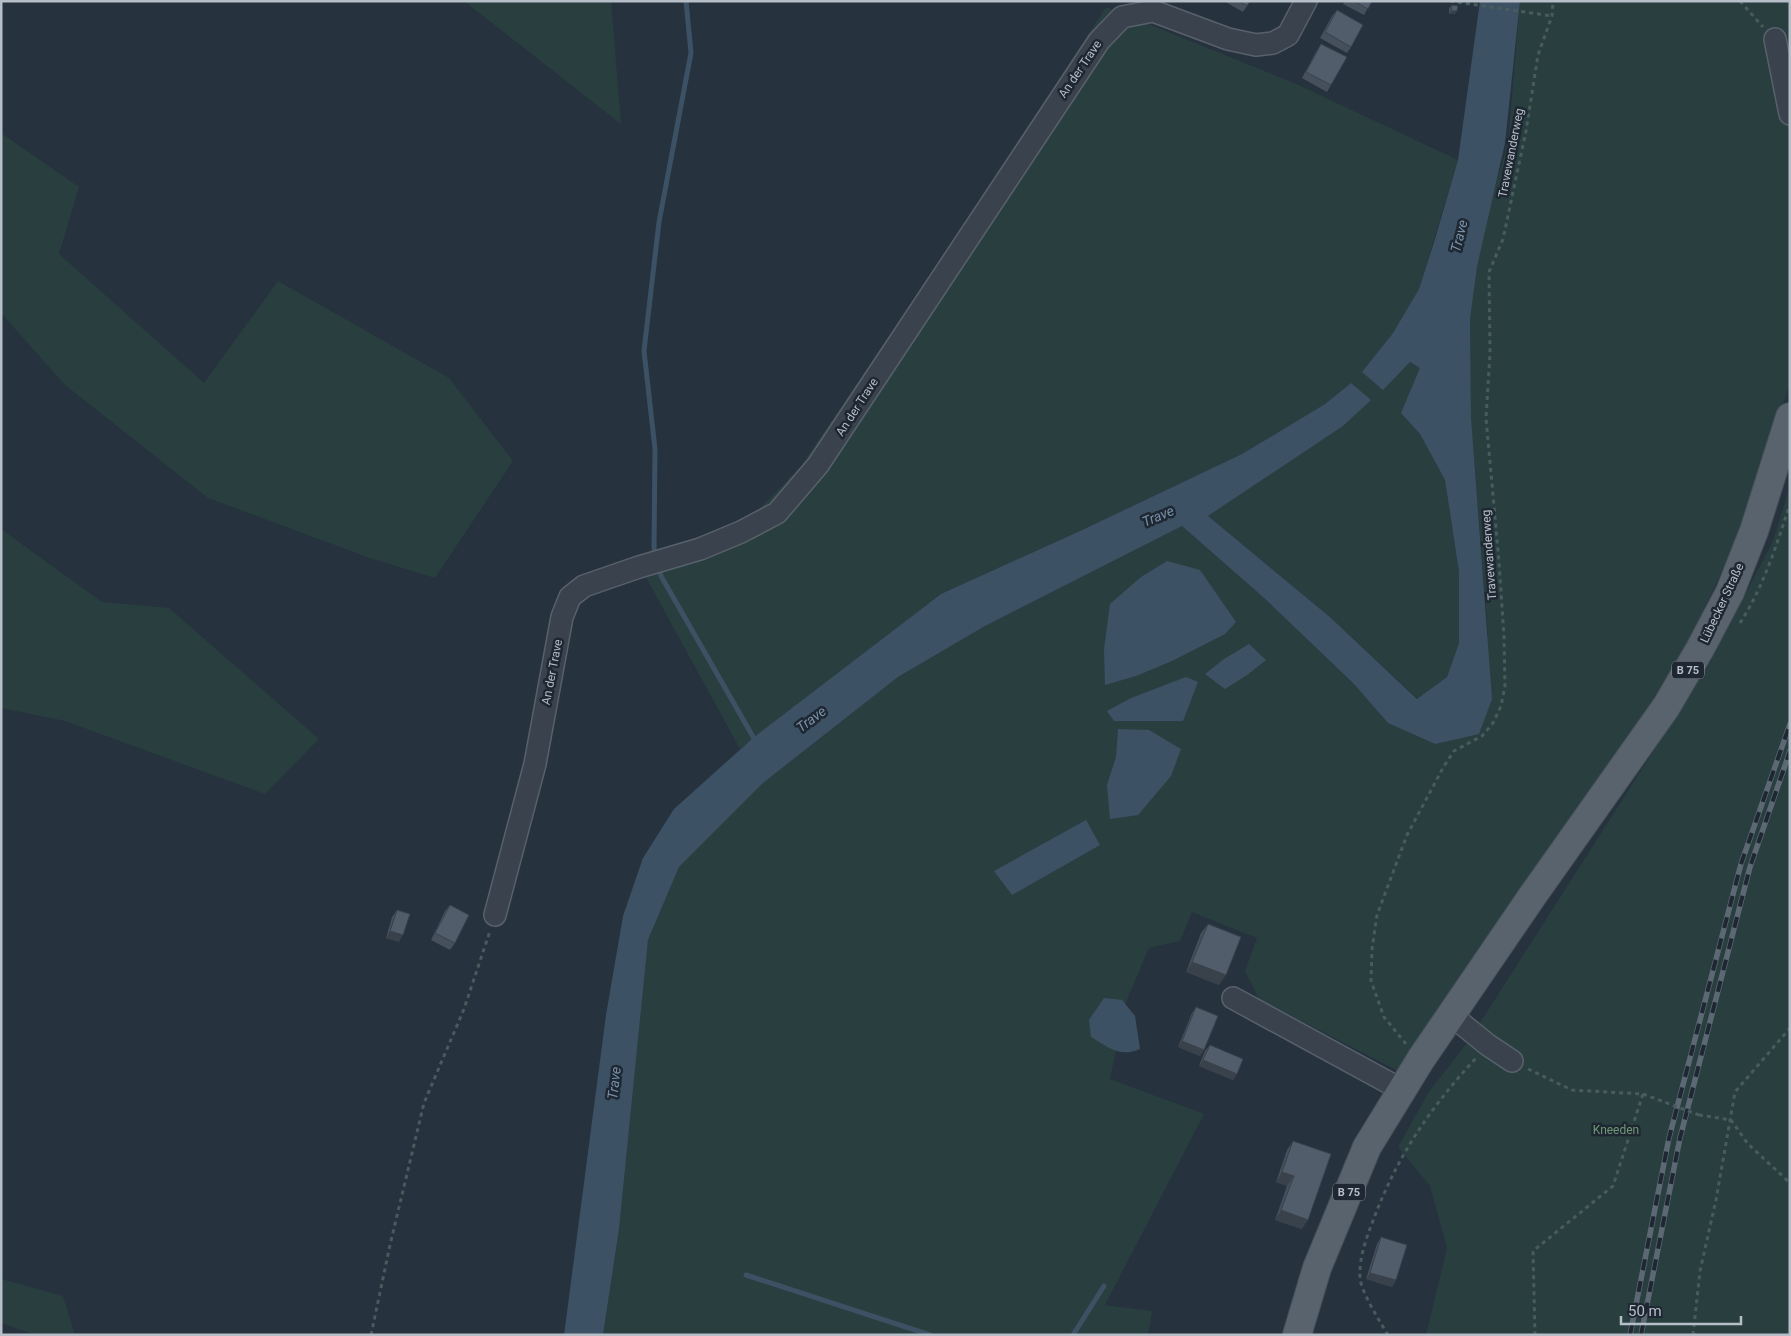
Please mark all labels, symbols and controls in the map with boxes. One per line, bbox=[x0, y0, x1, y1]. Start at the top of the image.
street label: An der Trave bbox=[1056, 38, 1104, 100]
street label: Travewanderweg bbox=[1495, 107, 1527, 199]
water label: Trave bbox=[1447, 218, 1471, 254]
street label: An der Trave bbox=[833, 375, 881, 439]
water label: Trave bbox=[1140, 502, 1176, 530]
street label: Travewanderweg bbox=[1479, 509, 1499, 601]
street label: Lübecker Straße bbox=[1697, 561, 1747, 645]
street label: An der Trave bbox=[539, 638, 565, 706]
road number: B 75 bbox=[1672, 662, 1704, 678]
water label: Trave bbox=[793, 703, 829, 735]
water label: Trave bbox=[604, 1066, 624, 1100]
park label: Kneeden bbox=[1593, 1123, 1639, 1137]
road number: B 75 bbox=[1333, 1184, 1365, 1200]
scale bar bbox=[1621, 1294, 1741, 1326]
text: 50 m bbox=[1628, 1302, 1662, 1320]

